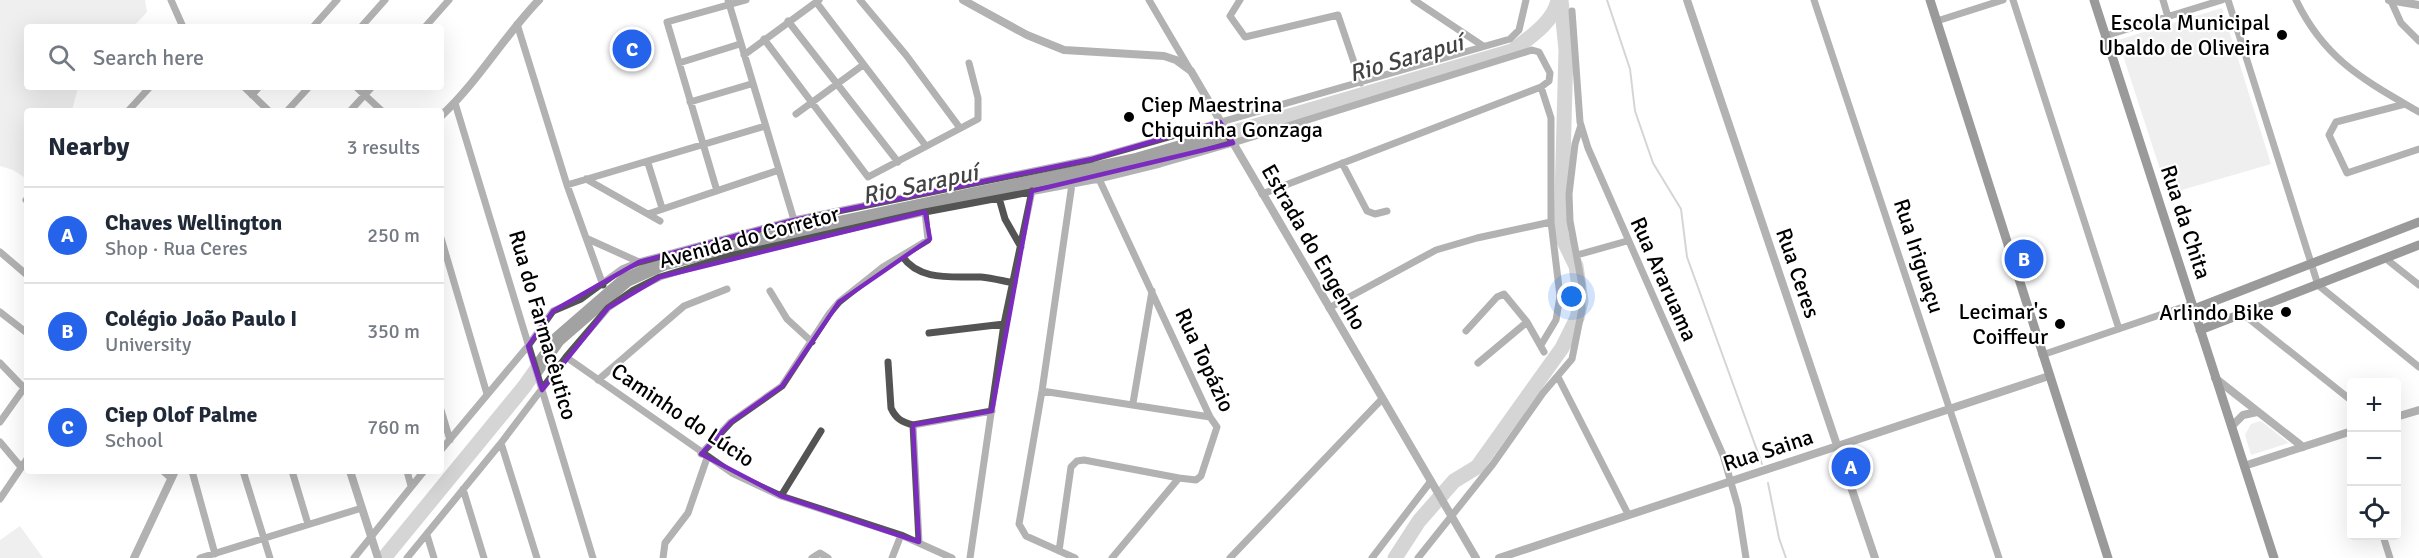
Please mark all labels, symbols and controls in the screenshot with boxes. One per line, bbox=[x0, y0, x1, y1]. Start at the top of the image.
place label: Escola Municipal Ubaldo de Oliveira bbox=[2098, 9, 2270, 61]
search box bbox=[24, 24, 444, 90]
pin: C bbox=[612, 26, 652, 72]
water label: Rio Sarapuí bbox=[1346, 26, 1471, 89]
marker: Escola Municipal Ubaldo de Oliveira bbox=[2275, 28, 2289, 42]
icon: search bbox=[45, 41, 78, 74]
text: Search here bbox=[93, 44, 204, 71]
place label: Ciep Maestrina Chiquinha Gonzaga bbox=[1141, 91, 1323, 143]
marker: Ciep Maestrina Chiquinha Gonzaga bbox=[1122, 110, 1136, 124]
text: Nearby bbox=[48, 131, 129, 163]
text: 3 results bbox=[347, 135, 420, 160]
water label: Rio Sarapuí bbox=[860, 156, 985, 211]
street label: Estrada do Engenho bbox=[1256, 159, 1372, 335]
street label: Rua da Chita bbox=[2155, 162, 2217, 282]
street label: Rua Iriguaçu bbox=[1888, 195, 1950, 317]
street label: Avenida do Corretor bbox=[656, 200, 842, 274]
text: Chaves Wellington bbox=[105, 209, 282, 236]
street label: Rua Araruama bbox=[1625, 213, 1703, 345]
text: A bbox=[61, 223, 74, 248]
text: 250 m bbox=[367, 223, 420, 248]
street label: Rua Ceres bbox=[1770, 225, 1826, 321]
street label: Rua do Farmacêutico bbox=[503, 227, 583, 423]
text: Shop · Rua Ceres bbox=[105, 236, 248, 261]
pin: B bbox=[2004, 236, 2044, 282]
your location bbox=[1557, 282, 1586, 311]
place label: Lecimar's Coiffeur bbox=[1959, 298, 2048, 350]
place label: Arlindo Bike bbox=[2159, 299, 2274, 326]
street label: Rua Topázio bbox=[1169, 304, 1241, 416]
text: Colégio João Paulo I bbox=[105, 305, 297, 332]
marker: Arlindo Bike bbox=[2279, 305, 2293, 319]
marker: Lecimar's Coiffeur bbox=[2053, 317, 2067, 331]
text: B bbox=[61, 319, 74, 344]
text: 350 m bbox=[367, 319, 420, 344]
text: University bbox=[105, 332, 191, 357]
street label: Caminho do Lúcio bbox=[606, 357, 760, 473]
map controls bbox=[2347, 378, 2401, 540]
button: + bbox=[2347, 378, 2401, 432]
text: Ciep Olof Palme bbox=[105, 401, 258, 428]
text: C bbox=[61, 415, 74, 440]
text: 760 m bbox=[367, 415, 420, 440]
street label: Rua Saina bbox=[1719, 423, 1817, 477]
text: School bbox=[105, 428, 163, 453]
button: − bbox=[2347, 432, 2401, 486]
pin: A bbox=[1832, 444, 1870, 490]
button: locate bbox=[2347, 486, 2401, 540]

